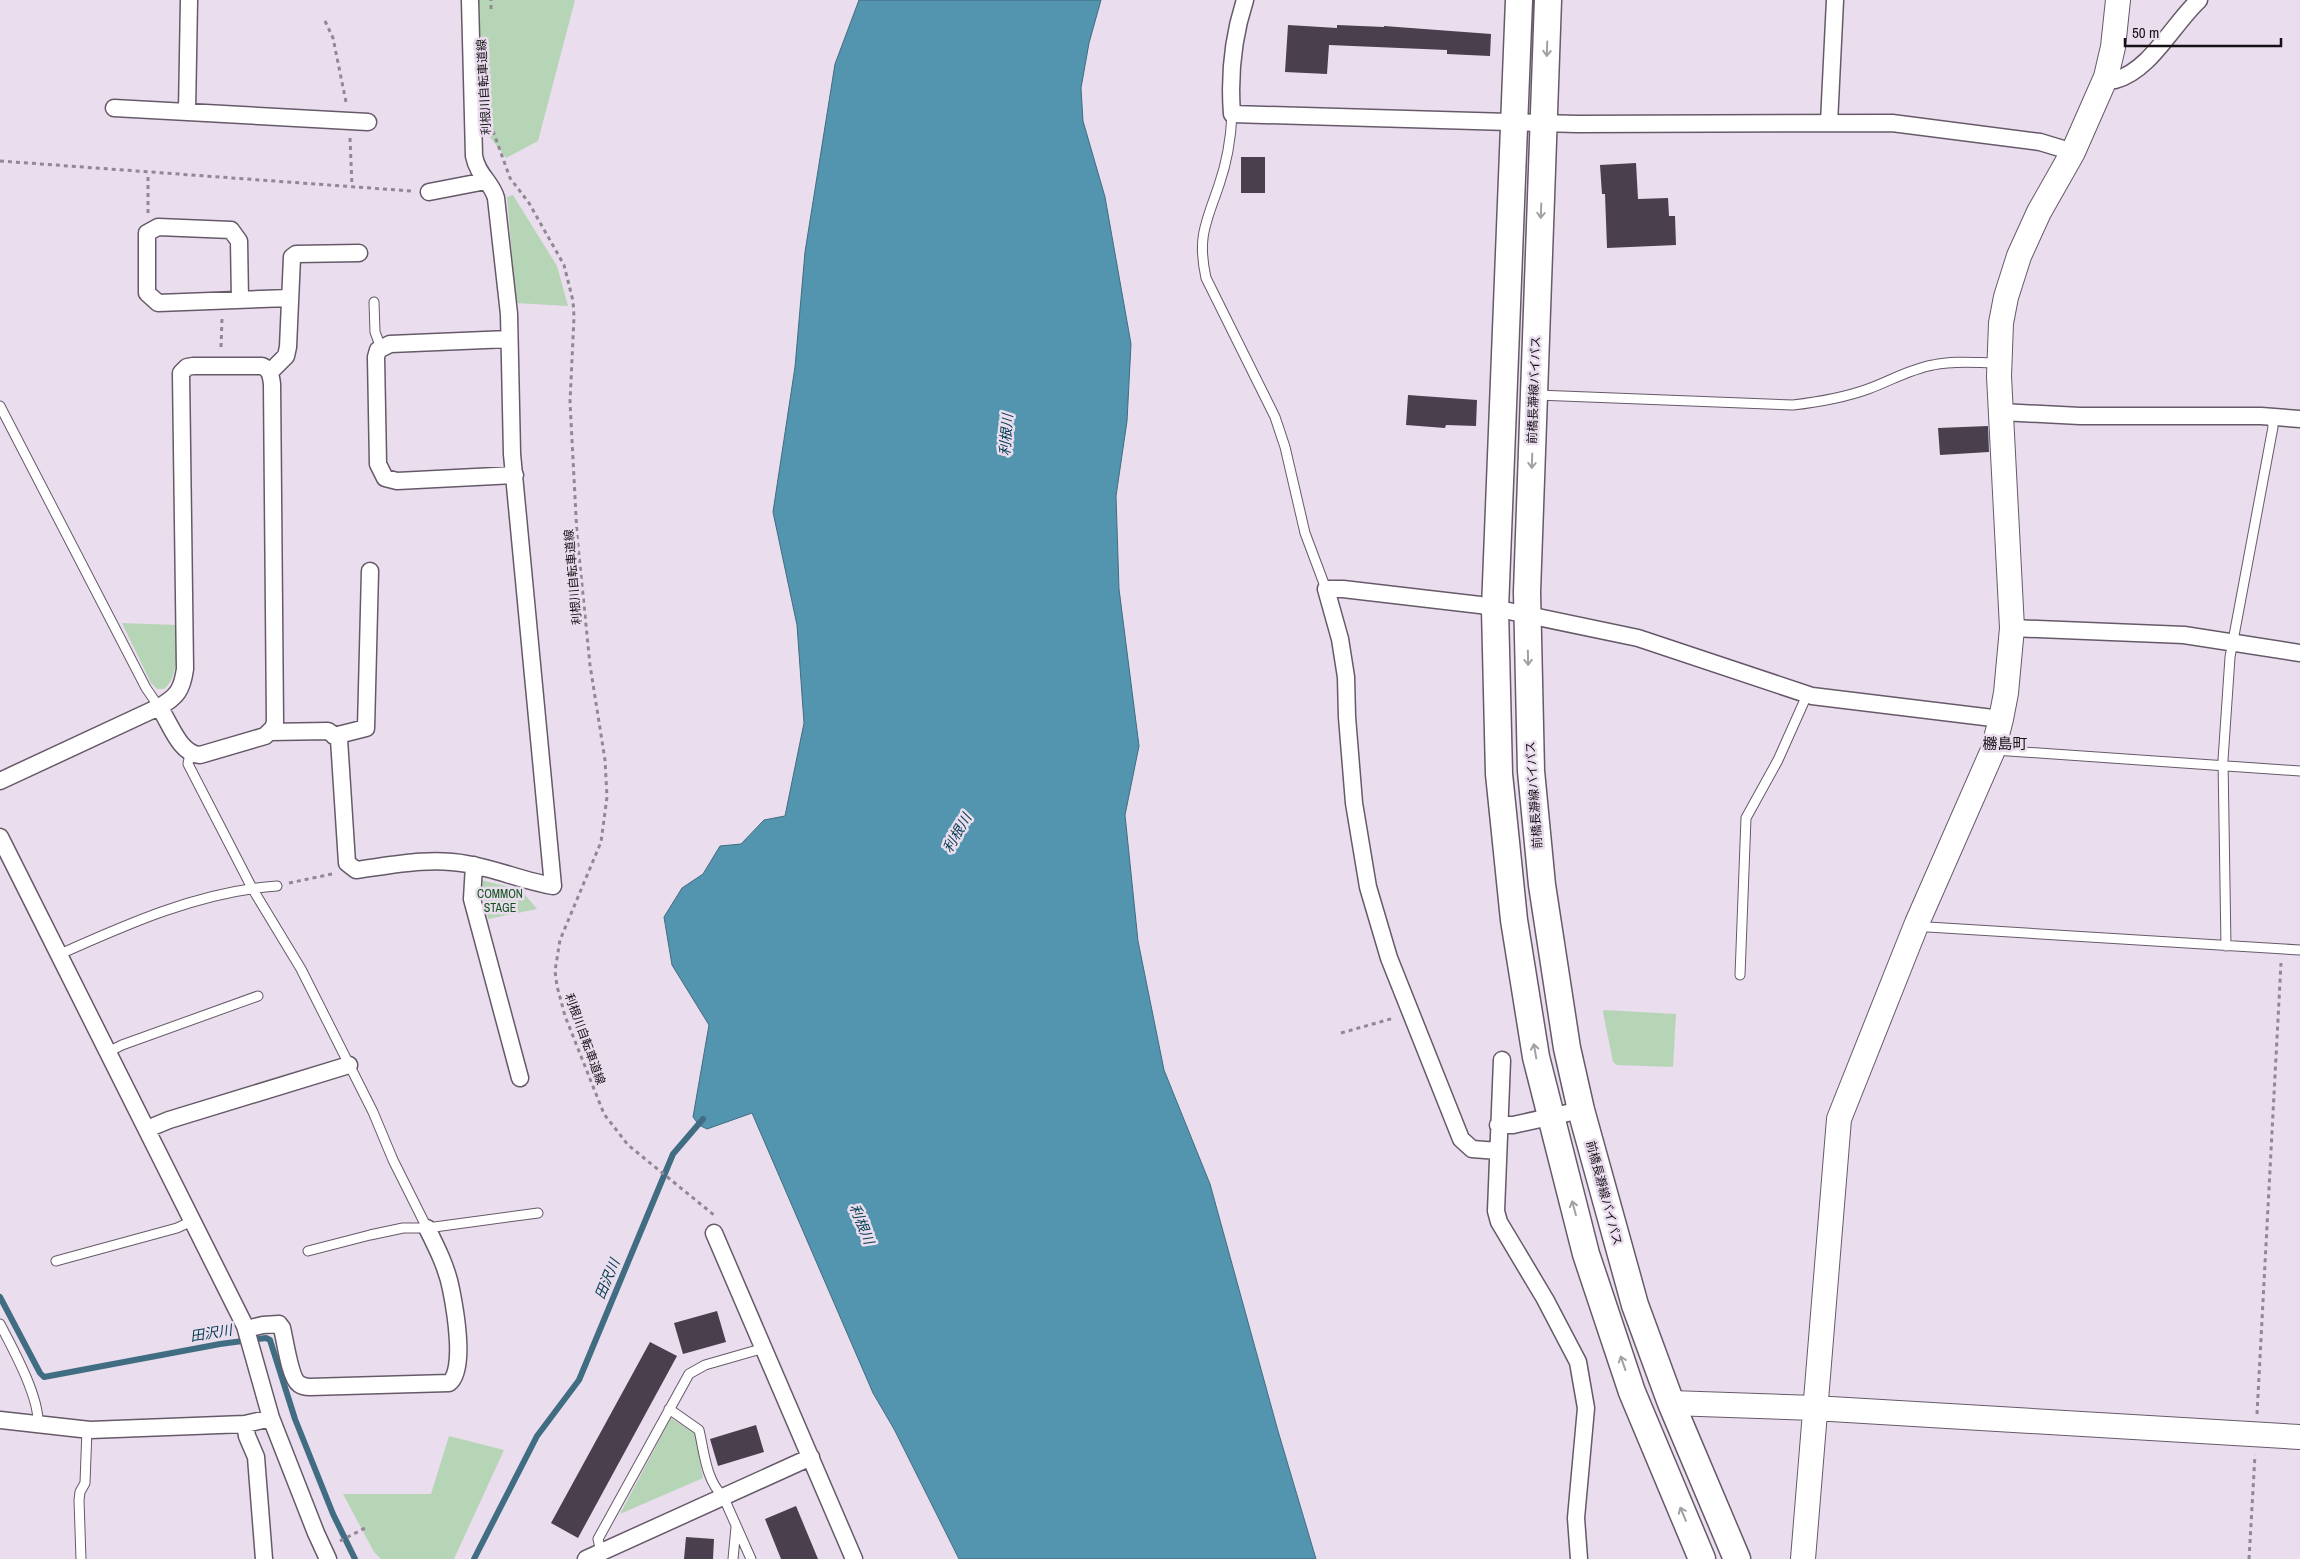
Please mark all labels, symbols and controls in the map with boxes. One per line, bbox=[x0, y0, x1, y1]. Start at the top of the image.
scale bar bbox=[2125, 15, 2281, 47]
text: 50 m bbox=[2132, 22, 2159, 43]
street label: 利根川自転車道線 bbox=[473, 39, 495, 135]
one-way arrow bbox=[1542, 40, 1551, 56]
one-way arrow bbox=[1536, 203, 1545, 219]
street label: 前橋長瀞線バイパス bbox=[1524, 336, 1544, 444]
water label: 利根川 bbox=[996, 411, 1017, 457]
one-way arrow bbox=[1527, 452, 1537, 469]
street label: 利根川自転車道線 bbox=[561, 528, 585, 626]
one-way arrow bbox=[1523, 650, 1533, 666]
district label: 橳島町 bbox=[1982, 733, 2028, 754]
street label: 前橋長瀞線バイパス bbox=[1522, 741, 1546, 849]
water label: 利根川 bbox=[939, 809, 976, 856]
park label: COMMON STAGE bbox=[477, 886, 523, 916]
street label: 利根川自転車道線 bbox=[561, 991, 609, 1087]
one-way arrow bbox=[1530, 1043, 1540, 1059]
street label: 前橋長瀞線バイパス bbox=[1582, 1139, 1626, 1247]
water label: 利根川 bbox=[846, 1201, 879, 1249]
one-way arrow bbox=[1569, 1201, 1578, 1217]
water label: 田沢川 bbox=[591, 1254, 624, 1302]
water label: 田沢川 bbox=[189, 1321, 235, 1345]
one-way arrow bbox=[1617, 1356, 1627, 1372]
one-way arrow bbox=[1678, 1507, 1687, 1522]

